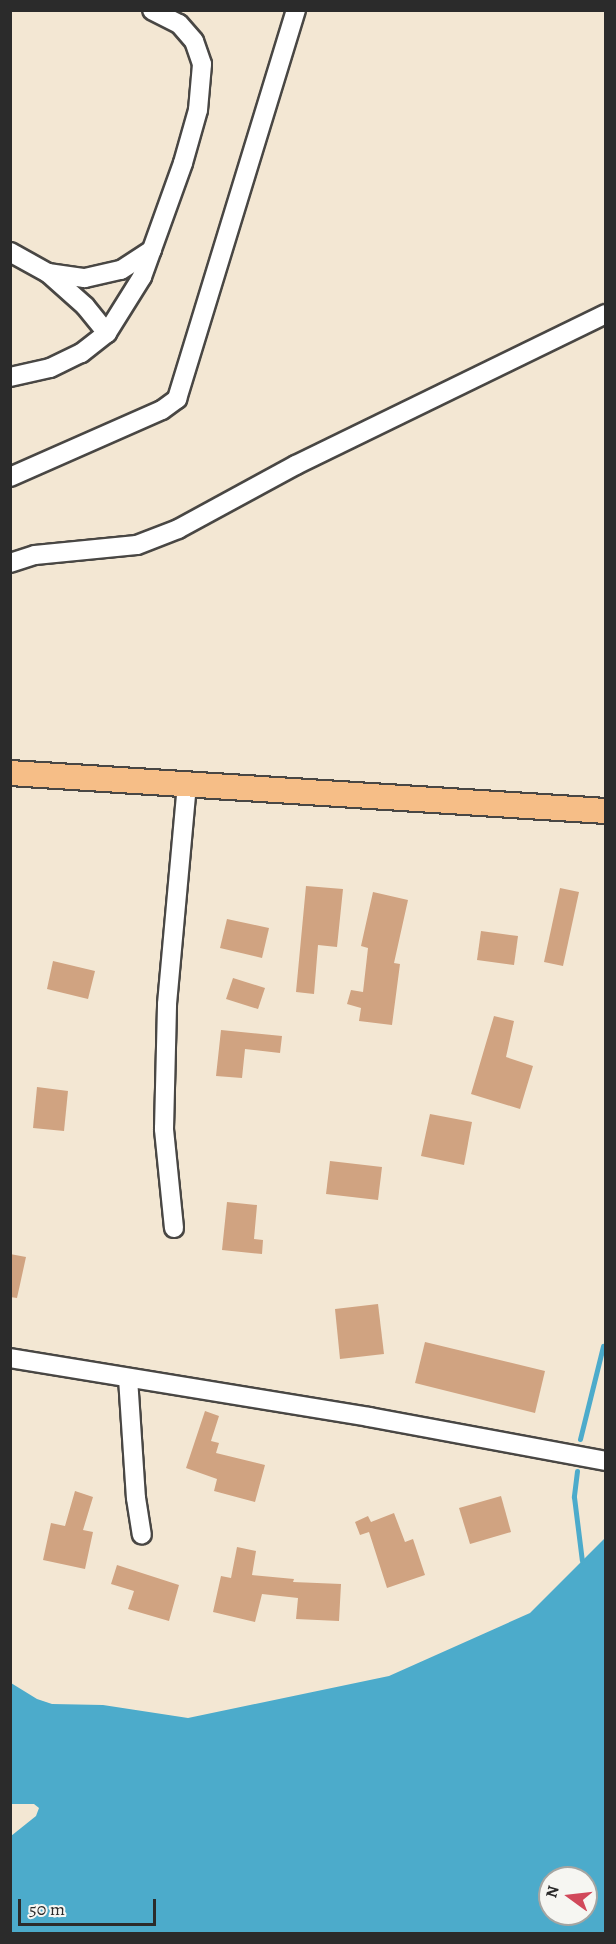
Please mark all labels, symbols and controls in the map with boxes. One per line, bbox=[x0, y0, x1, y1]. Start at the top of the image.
north arrow bbox=[538, 1866, 598, 1926]
text: N bbox=[540, 1883, 565, 1900]
scale bar bbox=[21, 1887, 159, 1925]
text: 50 m bbox=[29, 1897, 65, 1921]

